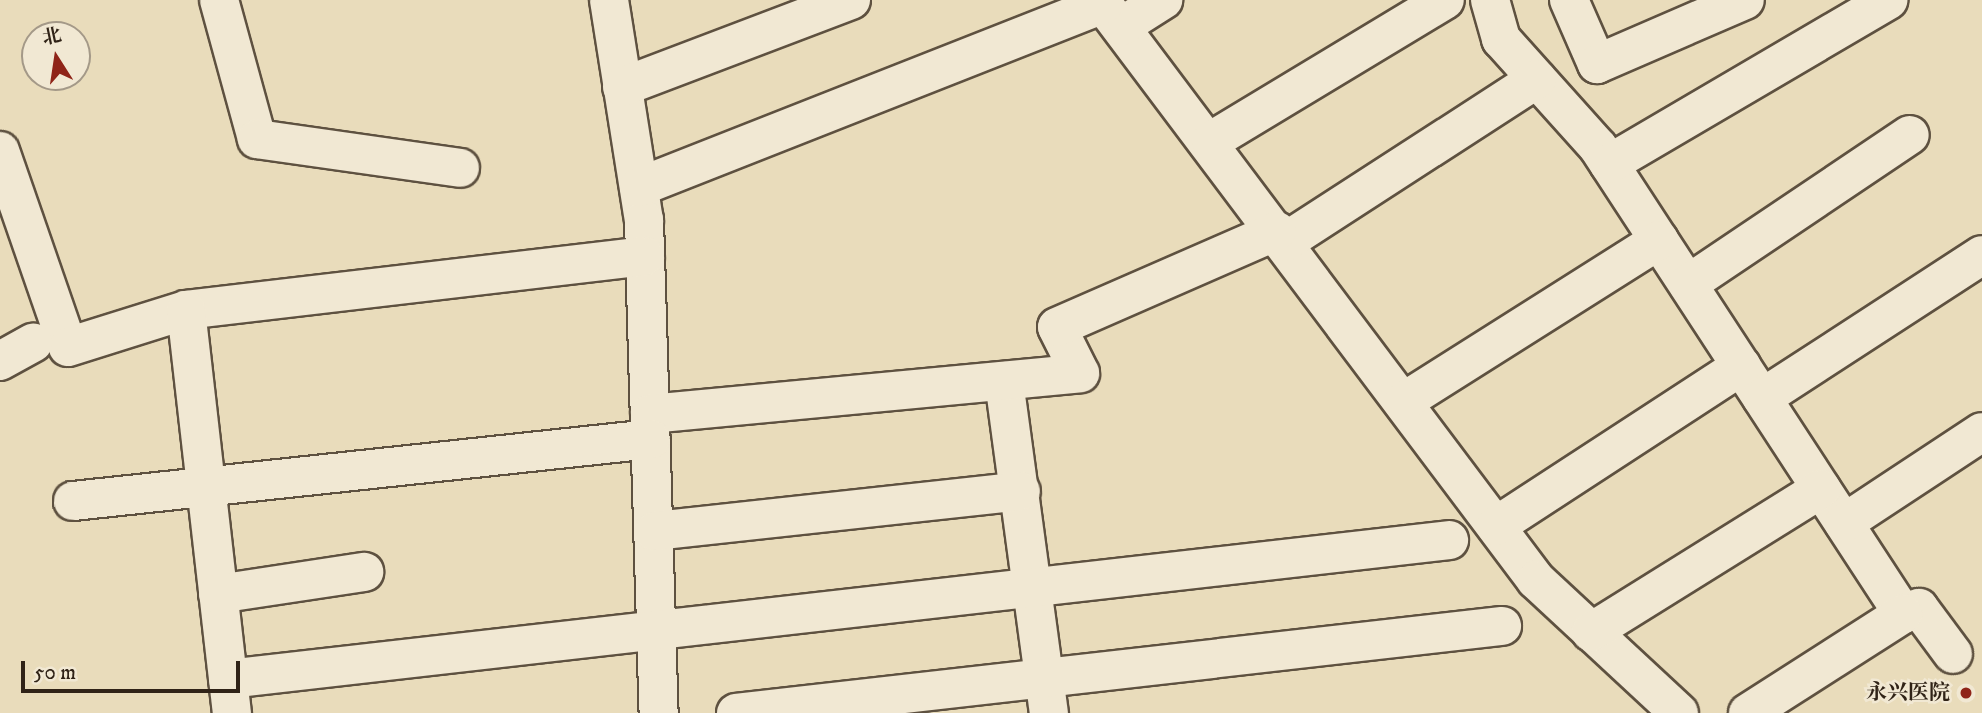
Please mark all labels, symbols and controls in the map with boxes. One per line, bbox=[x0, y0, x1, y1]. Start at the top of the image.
north arrow bbox=[21, 21, 91, 91]
text: 北 bbox=[40, 24, 64, 50]
scale bar bbox=[24, 646, 243, 690]
text: 50 m bbox=[34, 660, 76, 686]
place label: 永兴医院 bbox=[1866, 680, 1950, 706]
marker: 永兴医院 bbox=[1956, 683, 1976, 703]

